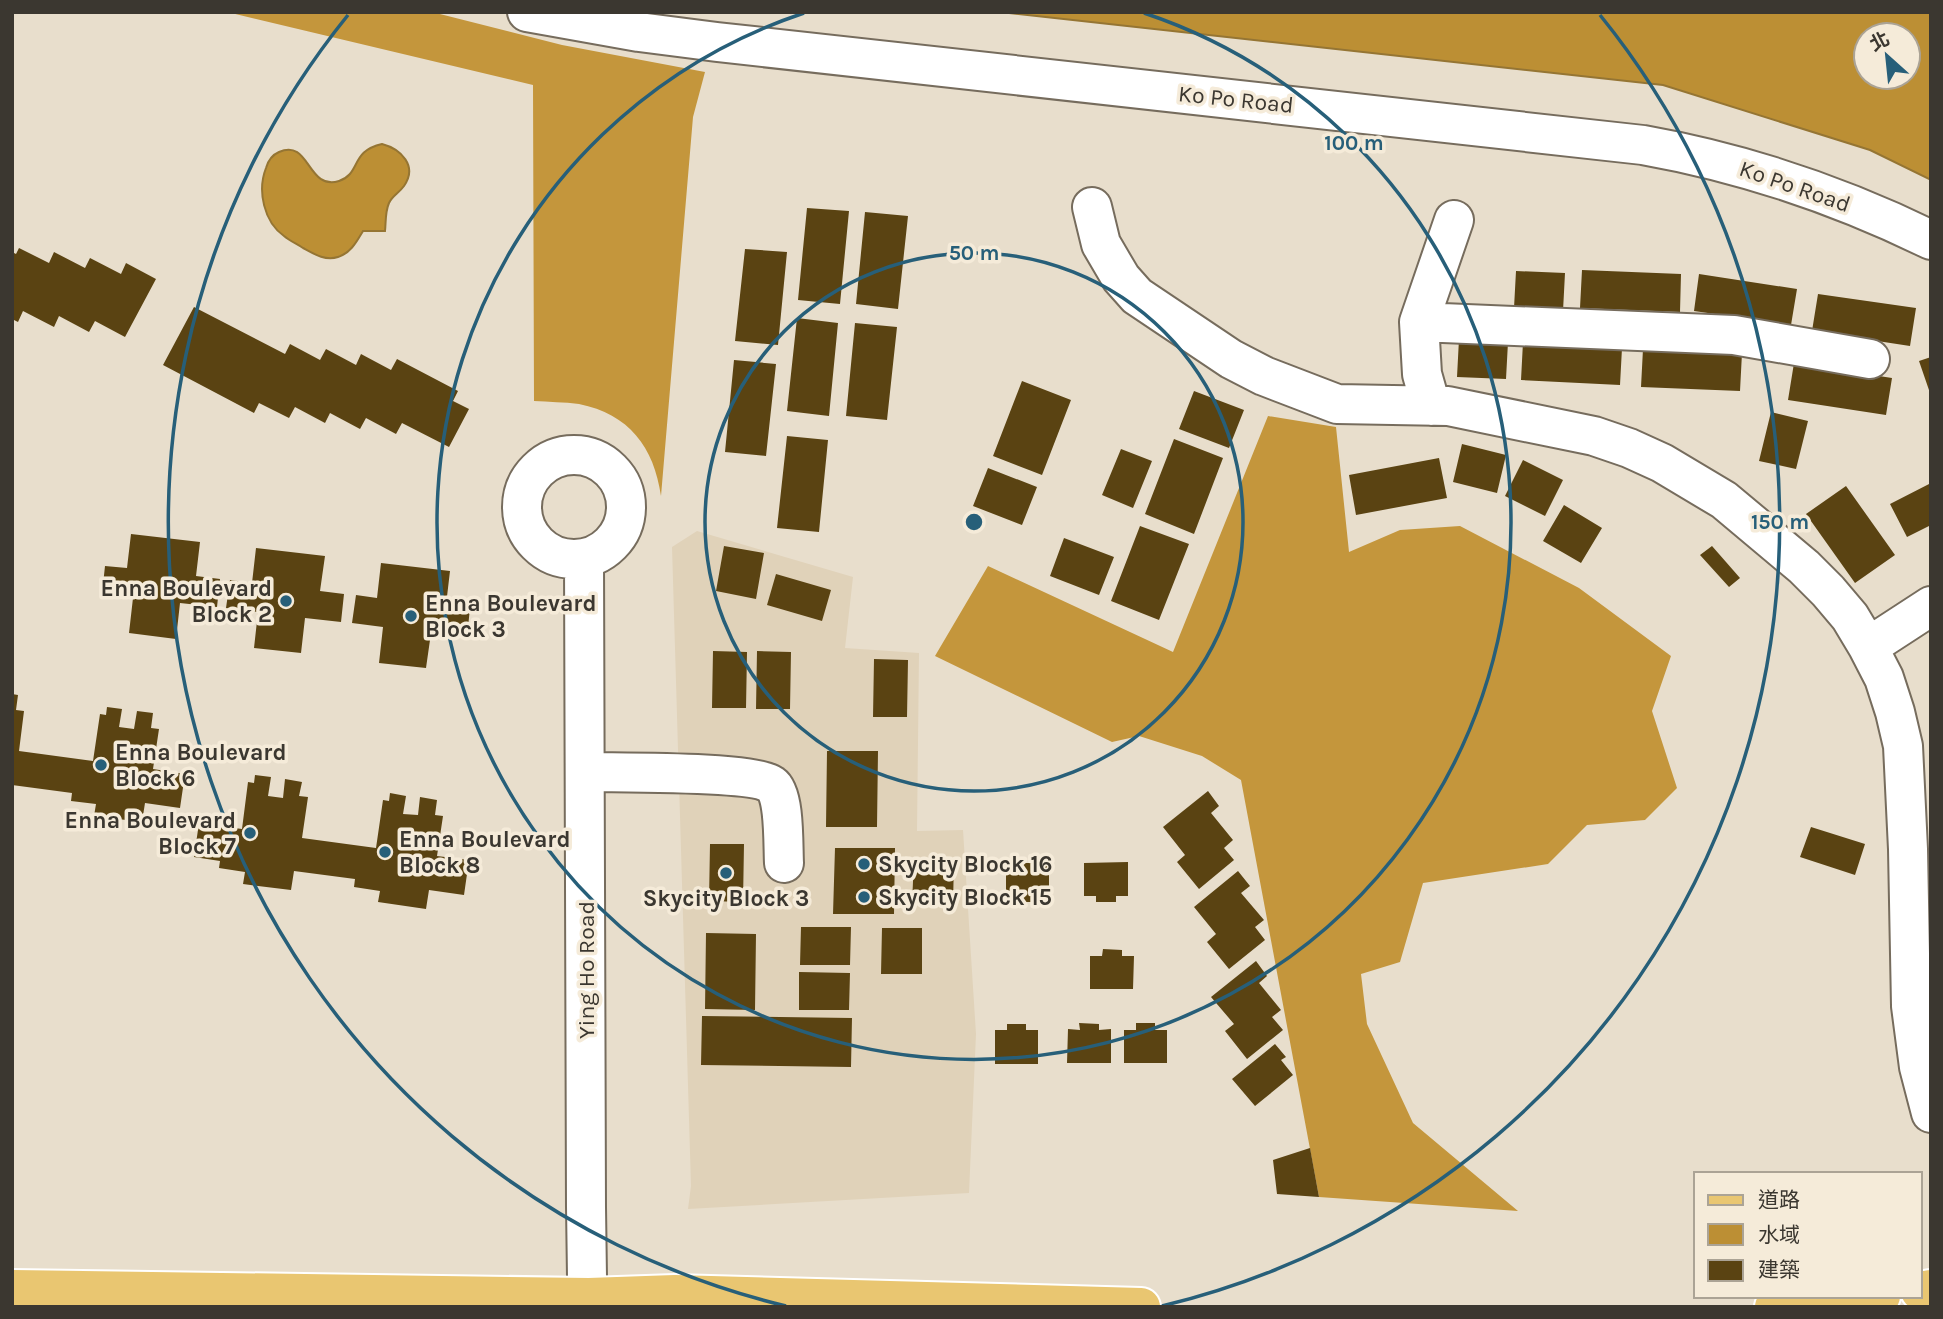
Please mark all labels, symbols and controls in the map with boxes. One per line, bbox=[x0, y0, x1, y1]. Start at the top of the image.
north arrow bbox=[1852, 21, 1922, 91]
text: 北 bbox=[1866, 28, 1893, 56]
street label: Ko Po Road bbox=[1177, 80, 1295, 119]
text: 100 m bbox=[1324, 131, 1384, 155]
street label: Ko Po Road bbox=[1736, 155, 1854, 218]
text: 50 m bbox=[949, 241, 999, 265]
centre of rings bbox=[962, 510, 986, 534]
text: 150 m bbox=[1751, 510, 1809, 534]
place label: Enna Boulevard Block 2 bbox=[101, 575, 272, 628]
place label: Enna Boulevard Block 3 bbox=[425, 590, 597, 643]
marker: Enna Boulevard Block 2 bbox=[278, 593, 294, 609]
marker: Enna Boulevard Block 3 bbox=[403, 608, 419, 624]
place label: Enna Boulevard Block 6 bbox=[115, 739, 287, 792]
marker: Enna Boulevard Block 6 bbox=[93, 757, 109, 773]
place label: Enna Boulevard Block 7 bbox=[65, 807, 237, 860]
marker: Enna Boulevard Block 7 bbox=[242, 825, 258, 841]
place label: Enna Boulevard Block 8 bbox=[399, 826, 571, 879]
marker: Enna Boulevard Block 8 bbox=[377, 844, 393, 860]
place label: Skycity Block 16 bbox=[878, 851, 1053, 878]
marker: Skycity Block 16 bbox=[856, 856, 872, 872]
marker: Skycity Block 3 bbox=[718, 865, 734, 881]
place label: Skycity Block 15 bbox=[878, 884, 1052, 911]
place label: Skycity Block 3 bbox=[643, 885, 809, 912]
marker: Skycity Block 15 bbox=[856, 889, 872, 905]
street label: Ying Ho Road bbox=[573, 901, 600, 1039]
legend bbox=[1694, 1172, 1922, 1298]
text: 道路 bbox=[1758, 1188, 1800, 1212]
text: 水域 bbox=[1758, 1223, 1800, 1247]
text: 建築 bbox=[1758, 1258, 1800, 1282]

